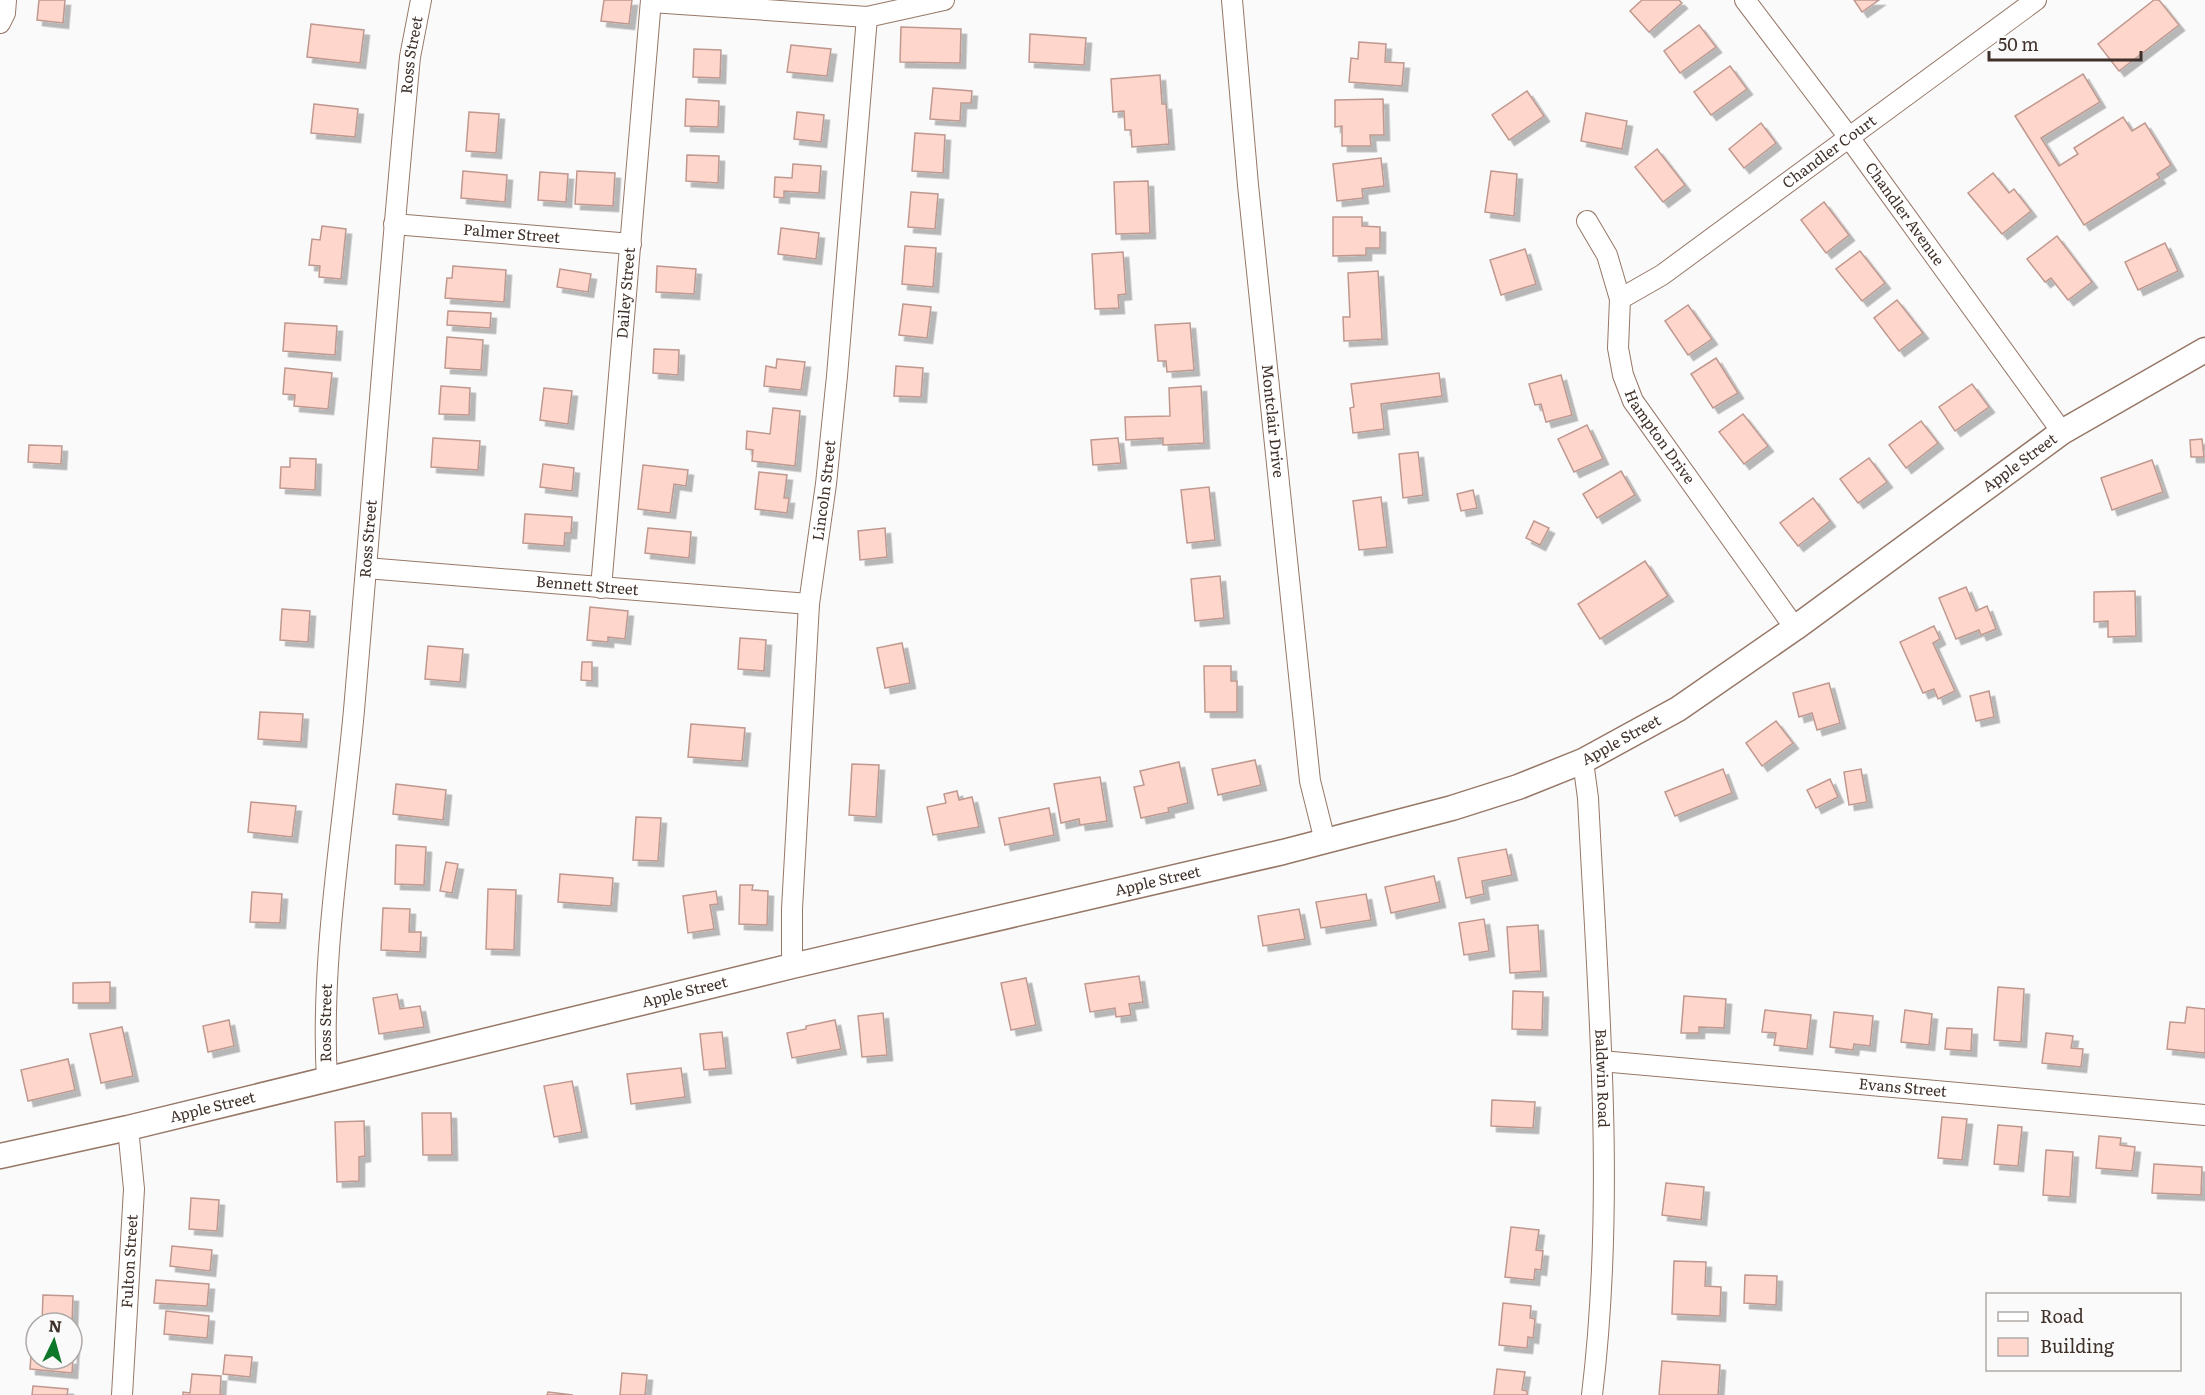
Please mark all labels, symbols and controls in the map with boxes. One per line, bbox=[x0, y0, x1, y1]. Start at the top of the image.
street label: Ross Street bbox=[394, 14, 428, 95]
scale bar bbox=[1989, 24, 2140, 62]
text: 50 m bbox=[1998, 30, 2039, 57]
street label: Chandler Court bbox=[1777, 108, 1880, 193]
street label: Chandler Avenue bbox=[1860, 157, 1951, 270]
street label: Palmer Street bbox=[462, 217, 561, 248]
street label: Dailey Street bbox=[609, 246, 640, 340]
street label: Montclair Drive bbox=[1257, 363, 1291, 479]
street label: Hampton Drive bbox=[1620, 386, 1702, 488]
street label: Apple Street bbox=[1977, 427, 2061, 497]
street label: Lincoln Street bbox=[805, 439, 840, 542]
street label: Ross Street bbox=[352, 499, 382, 579]
street label: Bennett Street bbox=[535, 569, 640, 600]
street label: Apple Street bbox=[1577, 708, 1664, 770]
street label: Apple Street bbox=[1112, 859, 1203, 901]
street label: Apple Street bbox=[639, 969, 730, 1012]
street label: Ross Street bbox=[313, 983, 337, 1063]
street label: Baldwin Road bbox=[1590, 1028, 1616, 1128]
street label: Evans Street bbox=[1858, 1071, 1948, 1102]
street label: Apple Street bbox=[167, 1084, 257, 1127]
street label: Fulton Street bbox=[114, 1214, 143, 1309]
legend bbox=[1986, 1293, 2181, 1371]
text: Road bbox=[2040, 1302, 2084, 1329]
north arrow bbox=[24, 1311, 84, 1371]
text: N bbox=[48, 1313, 63, 1338]
text: Building bbox=[2040, 1332, 2115, 1359]

